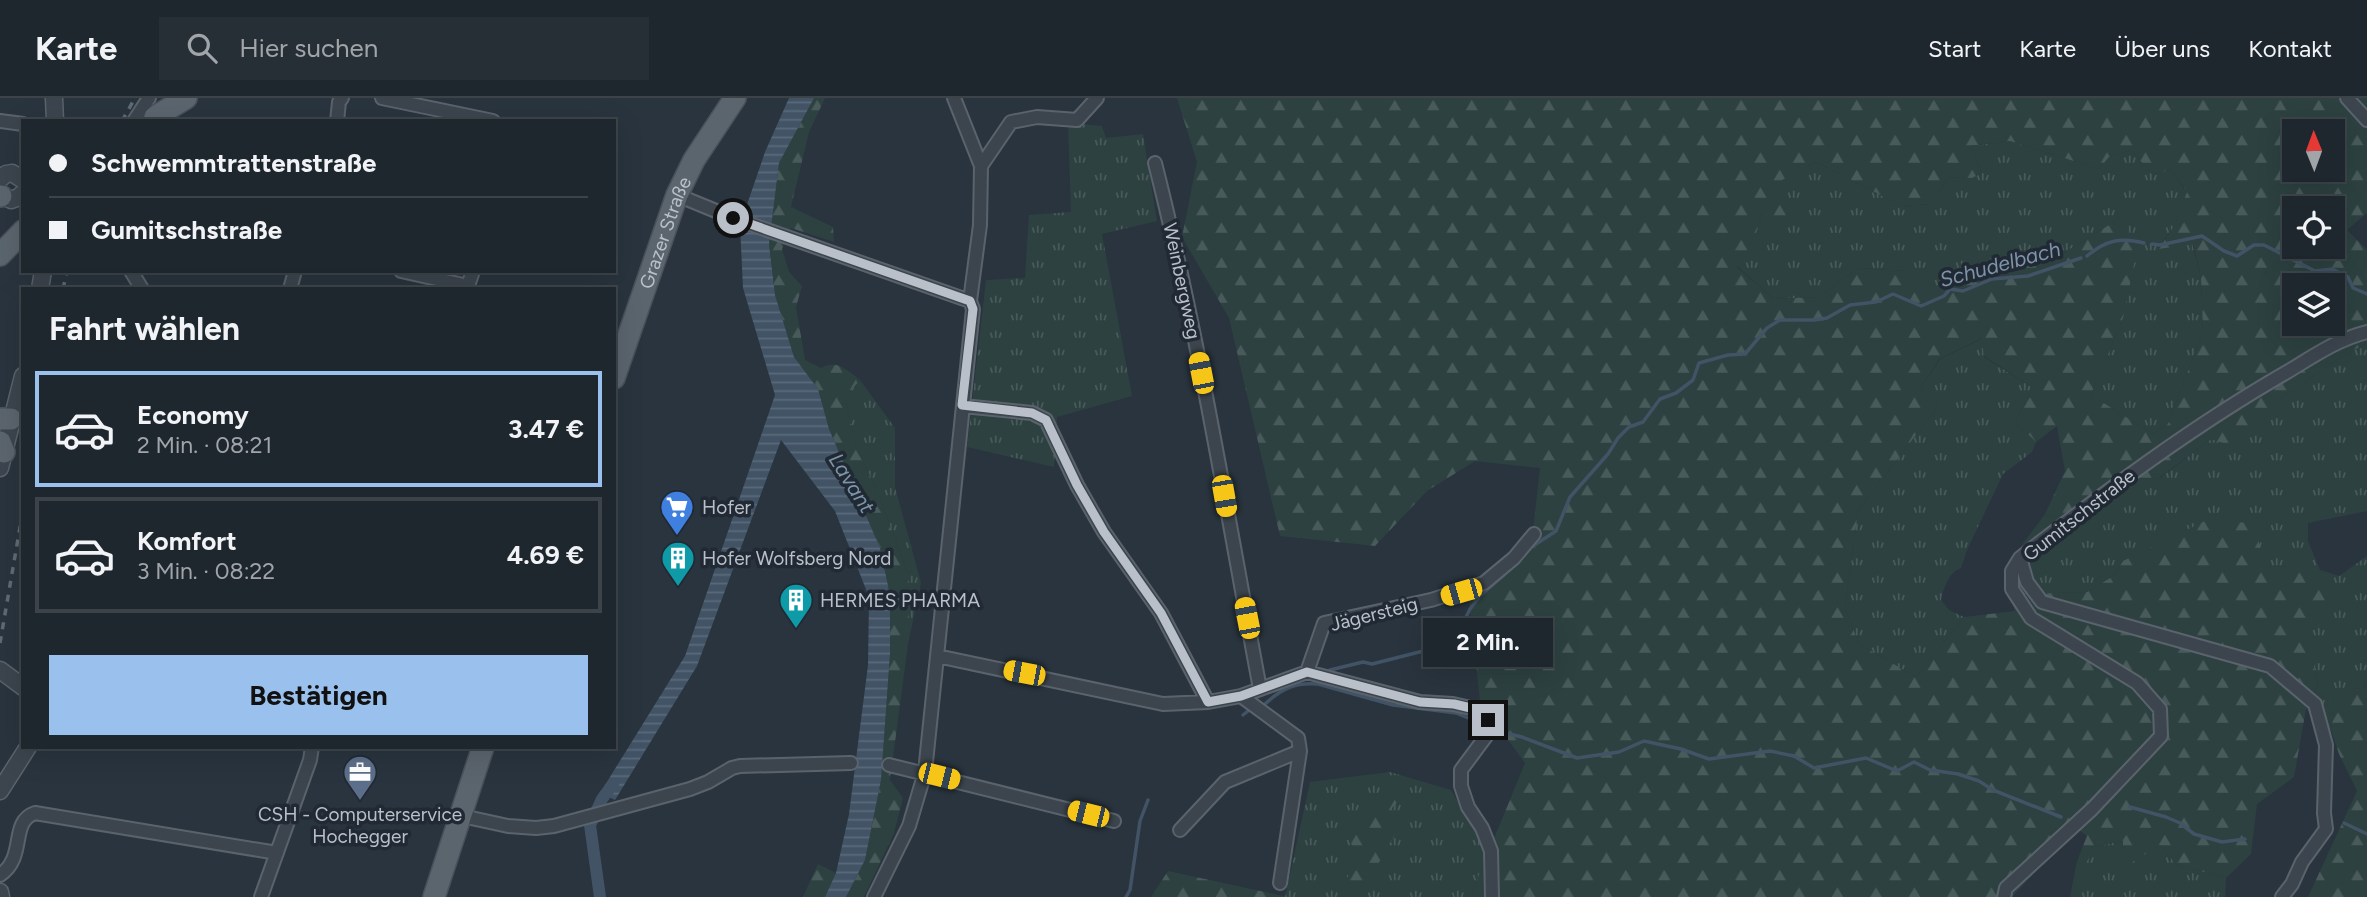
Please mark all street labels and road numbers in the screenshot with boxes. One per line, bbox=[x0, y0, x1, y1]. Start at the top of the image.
street label: Grazer Straße bbox=[634, 173, 696, 292]
street label: Weinbergweg bbox=[1158, 221, 1206, 341]
street label: Gumitschstraße bbox=[2018, 464, 2140, 566]
street label: Jägersteig bbox=[1328, 592, 1420, 636]

